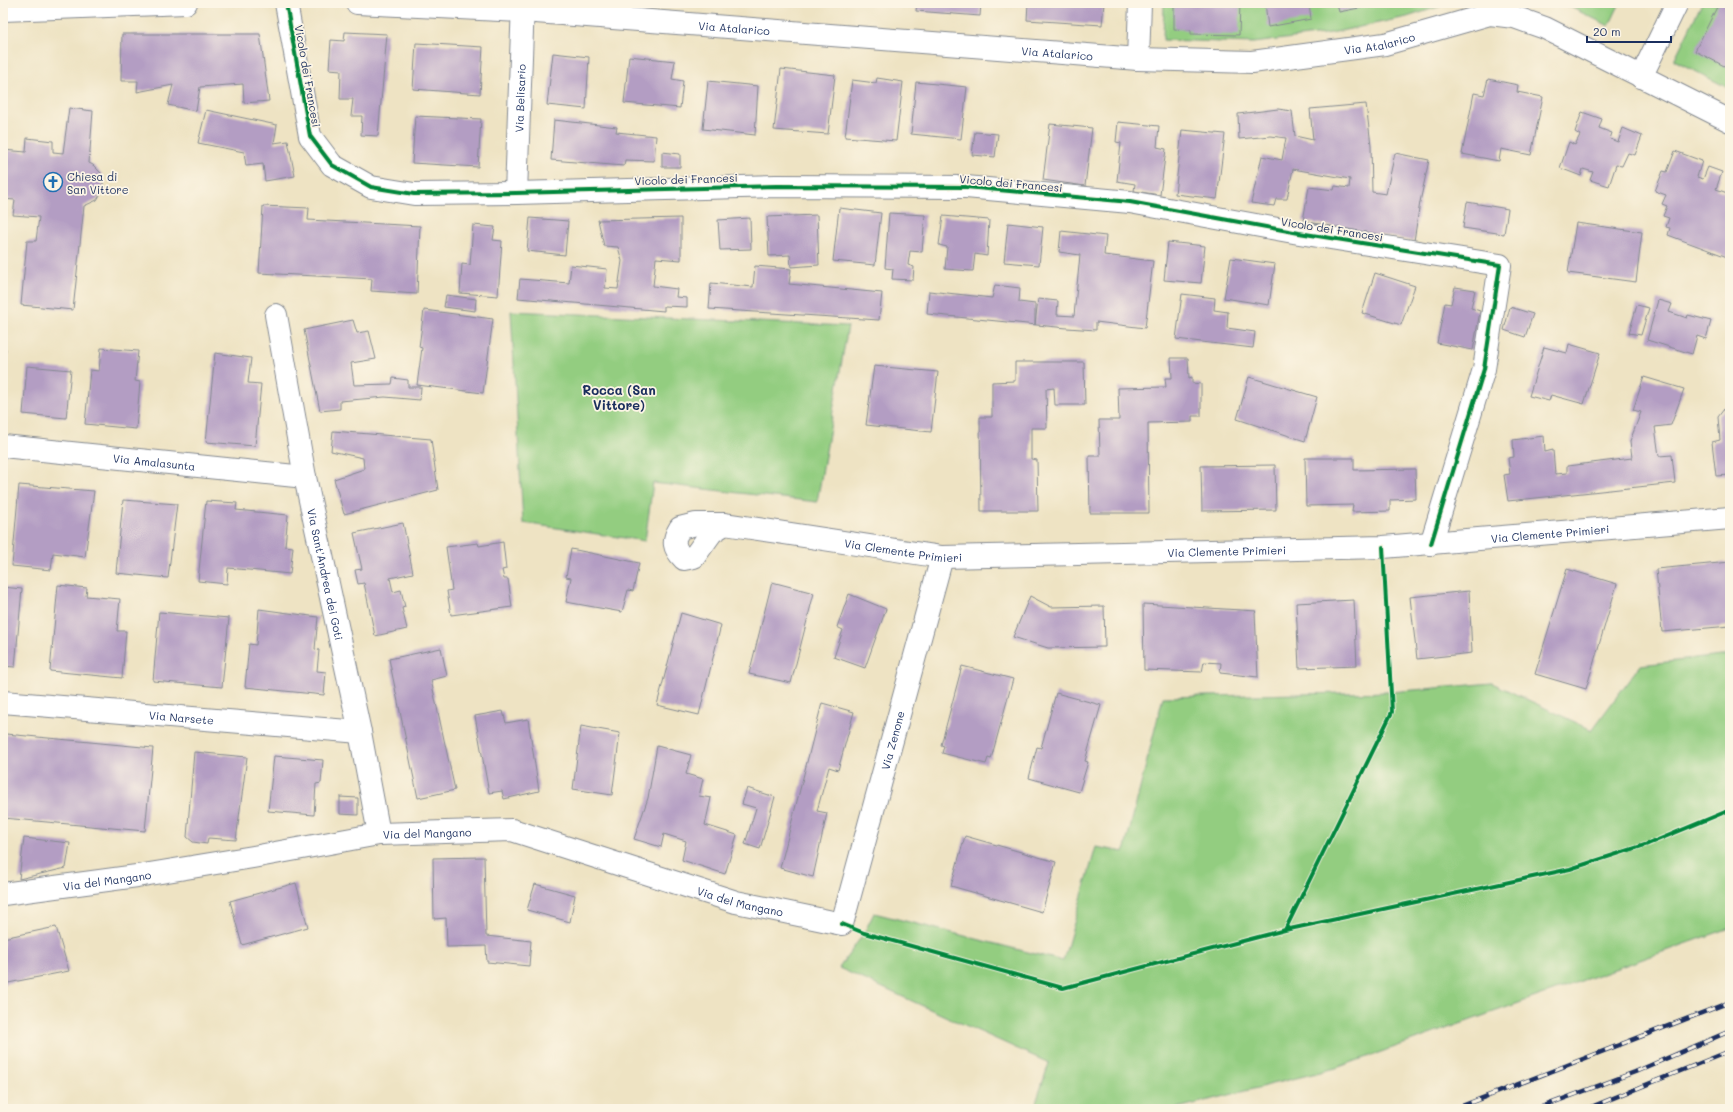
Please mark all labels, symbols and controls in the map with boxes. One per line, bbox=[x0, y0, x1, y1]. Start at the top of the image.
street label: Via Atalarico bbox=[698, 17, 771, 38]
scale bar bbox=[1587, 18, 1671, 44]
text: 20 m bbox=[1593, 23, 1621, 39]
street label: Vicolo dei Francesi bbox=[292, 24, 324, 128]
street label: Via Atalarico bbox=[1343, 28, 1417, 57]
street label: Via Atalarico bbox=[1021, 42, 1094, 63]
street label: Via Belisario bbox=[511, 63, 528, 132]
place label: Chiesa di San Vittore bbox=[67, 169, 129, 197]
street label: Vicolo dei Francesi bbox=[634, 170, 738, 188]
church icon: Chiesa di San Vittore bbox=[42, 171, 64, 193]
street label: Vicolo dei Francesi bbox=[959, 171, 1063, 195]
street label: Vicolo dei Francesi bbox=[1280, 213, 1384, 245]
district label: Rocca (San Vittore) bbox=[582, 381, 656, 413]
street label: Via Amalasunta bbox=[112, 450, 196, 473]
street label: Via Sant'Andrea dei Goti bbox=[304, 507, 347, 641]
street label: Via Clemente Primieri bbox=[1490, 521, 1610, 545]
street label: Via Clemente Primieri bbox=[843, 535, 962, 565]
street label: Via Clemente Primieri bbox=[1167, 542, 1286, 559]
street label: Via Narsete bbox=[148, 707, 215, 727]
street label: Via Zenone bbox=[877, 709, 907, 771]
street label: Via del Mangano bbox=[383, 824, 472, 841]
street label: Via del Mangano bbox=[62, 866, 153, 893]
street label: Via del Mangano bbox=[695, 882, 785, 919]

